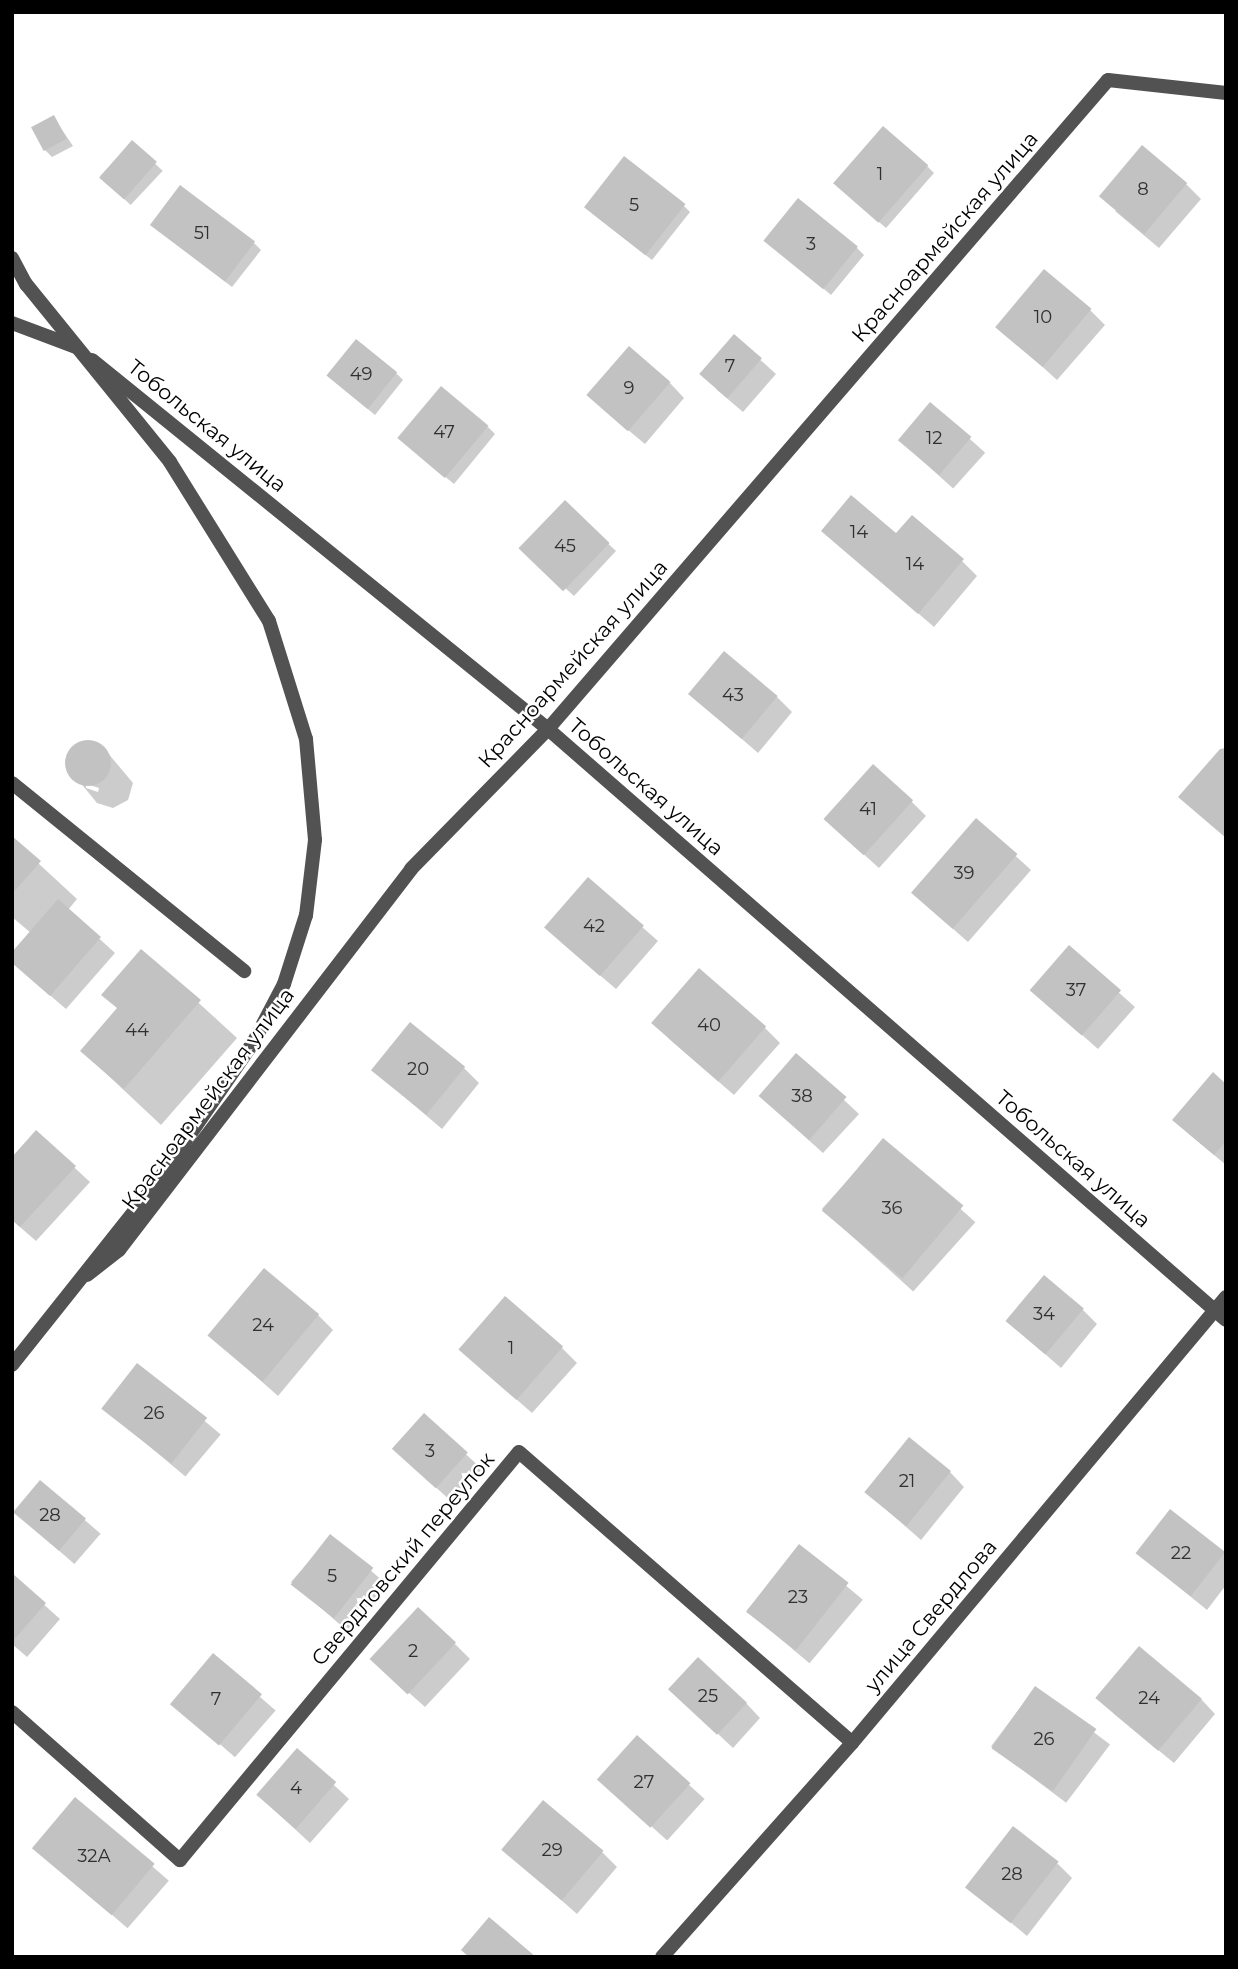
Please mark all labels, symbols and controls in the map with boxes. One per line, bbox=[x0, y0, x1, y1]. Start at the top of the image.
street label: Красноармейская улица bbox=[847, 127, 1043, 347]
house number: 1 bbox=[877, 163, 883, 185]
house number: 8 bbox=[1137, 178, 1149, 200]
house number: 5 bbox=[629, 194, 639, 216]
house number: 51 bbox=[194, 222, 210, 244]
house number: 3 bbox=[806, 233, 816, 255]
house number: 10 bbox=[1034, 306, 1052, 328]
street label: Тобольская улица bbox=[123, 354, 291, 498]
house number: 7 bbox=[725, 355, 735, 377]
house number: 49 bbox=[350, 363, 372, 385]
house number: 9 bbox=[624, 377, 634, 399]
house number: 47 bbox=[433, 421, 455, 443]
house number: 12 bbox=[926, 427, 942, 449]
house number: 14 bbox=[850, 521, 868, 543]
house number: 45 bbox=[554, 535, 576, 557]
house number: 14 bbox=[906, 553, 924, 575]
street label: Красноармейская улица bbox=[473, 555, 673, 773]
house number: 43 bbox=[722, 684, 744, 706]
street label: Тобольская улица bbox=[564, 713, 728, 861]
house number: 41 bbox=[859, 798, 877, 820]
house number: 39 bbox=[953, 862, 975, 884]
house number: 42 bbox=[583, 915, 605, 937]
house number: 37 bbox=[1066, 979, 1086, 1001]
street label: Красноармейская улица bbox=[116, 983, 300, 1215]
house number: 40 bbox=[697, 1014, 721, 1036]
house number: 44 bbox=[125, 1019, 149, 1041]
house number: 20 bbox=[407, 1058, 429, 1080]
house number: 38 bbox=[791, 1085, 813, 1107]
street label: Тобольская улица bbox=[991, 1085, 1155, 1233]
house number: 36 bbox=[881, 1197, 903, 1219]
house number: 34 bbox=[1033, 1303, 1055, 1325]
house number: 24 bbox=[252, 1314, 274, 1336]
house number: 1 bbox=[508, 1337, 514, 1359]
house number: 26 bbox=[143, 1402, 165, 1424]
house number: 3 bbox=[425, 1440, 435, 1462]
street label: Свердловский переулок bbox=[306, 1447, 500, 1671]
house number: 21 bbox=[899, 1470, 915, 1492]
house number: 28 bbox=[39, 1504, 61, 1526]
street label: улица Свердлова bbox=[860, 1535, 1002, 1697]
house number: 22 bbox=[1171, 1542, 1191, 1564]
house number: 5 bbox=[327, 1565, 337, 1587]
house number: 23 bbox=[788, 1586, 808, 1608]
house number: 2 bbox=[408, 1640, 418, 1662]
house number: 25 bbox=[698, 1685, 718, 1707]
house number: 24 bbox=[1138, 1687, 1160, 1709]
house number: 7 bbox=[211, 1688, 221, 1710]
house number: 26 bbox=[1033, 1728, 1055, 1750]
house number: 27 bbox=[634, 1771, 654, 1793]
house number: 4 bbox=[290, 1777, 302, 1799]
house number: 29 bbox=[541, 1839, 563, 1861]
house number: 32А bbox=[77, 1845, 111, 1867]
house number: 28 bbox=[1001, 1863, 1023, 1885]

